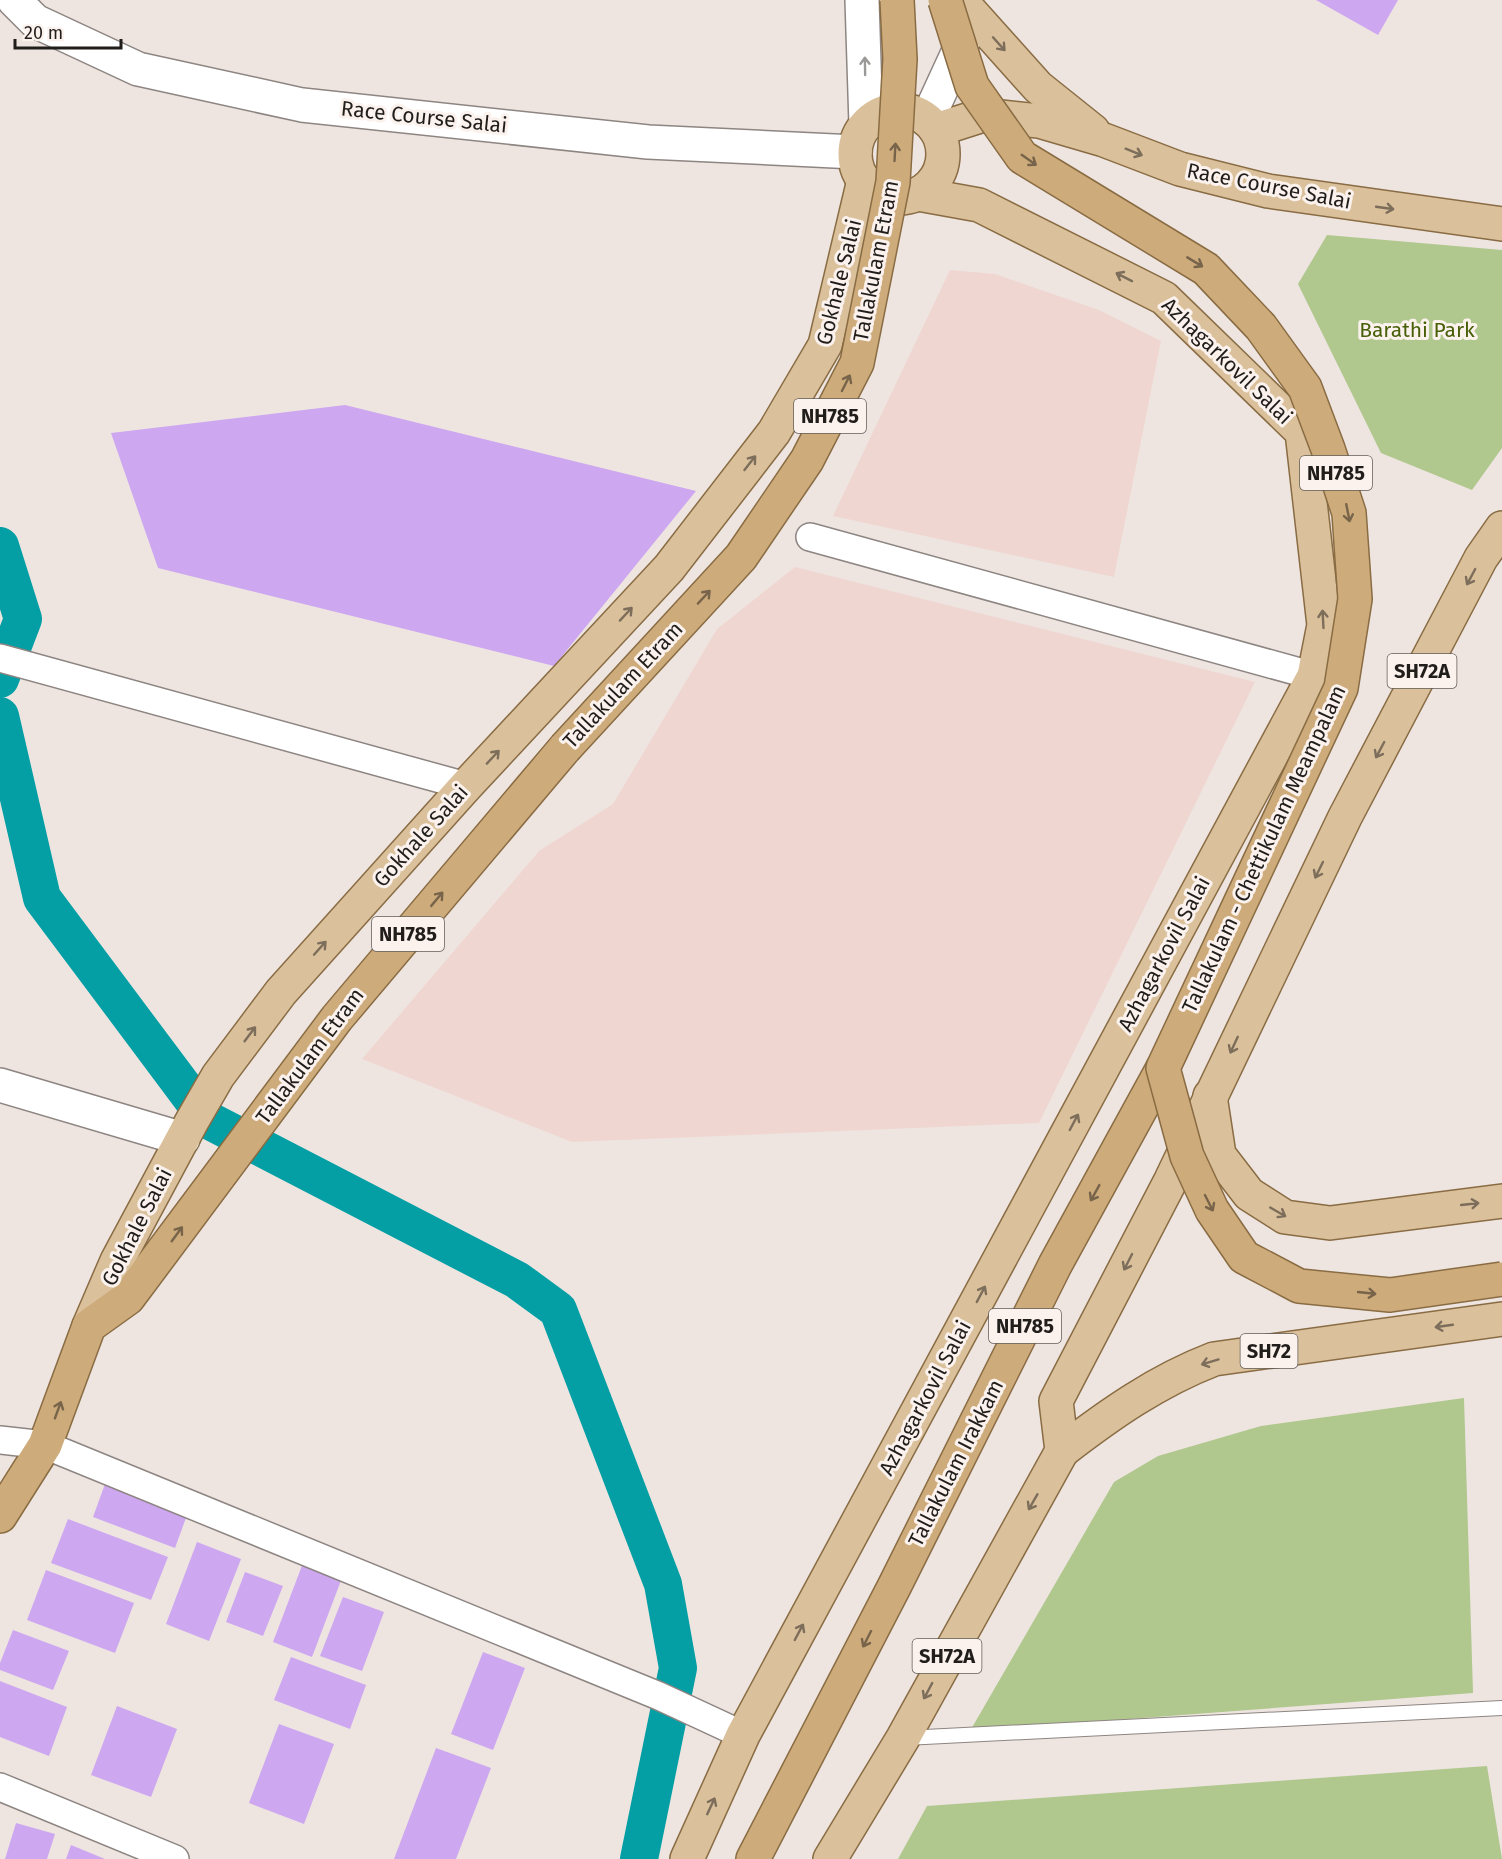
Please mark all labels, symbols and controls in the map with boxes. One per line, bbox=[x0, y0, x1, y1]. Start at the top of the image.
scale bar bbox=[15, 12, 122, 50]
text: 20 m bbox=[24, 22, 63, 44]
one-way arrow bbox=[992, 36, 1006, 51]
one-way arrow bbox=[859, 57, 870, 77]
street label: Race Course Salai bbox=[340, 95, 508, 139]
one-way arrow bbox=[889, 143, 900, 163]
one-way arrow bbox=[1125, 147, 1143, 158]
one-way arrow bbox=[1021, 154, 1037, 166]
street label: Race Course Salai bbox=[1185, 157, 1353, 215]
street label: Tallakulam Etram bbox=[848, 178, 904, 344]
one-way arrow bbox=[1375, 202, 1395, 213]
street label: Gokhale Salai bbox=[811, 216, 867, 348]
one-way arrow bbox=[1186, 257, 1203, 269]
one-way arrow bbox=[1115, 271, 1133, 283]
street label: Azhagarkovil Salai bbox=[1156, 292, 1298, 430]
park label: Barathi Park bbox=[1359, 317, 1475, 343]
one-way arrow bbox=[841, 375, 853, 393]
road number: NH785 bbox=[794, 399, 866, 433]
one-way arrow bbox=[743, 456, 756, 472]
road number: NH785 bbox=[1300, 456, 1372, 490]
one-way arrow bbox=[1343, 503, 1354, 522]
one-way arrow bbox=[1465, 568, 1476, 586]
one-way arrow bbox=[697, 590, 711, 605]
one-way arrow bbox=[619, 607, 633, 622]
one-way arrow bbox=[1317, 610, 1328, 629]
street label: Tallakulam Etram bbox=[558, 616, 688, 754]
road number: SH72A bbox=[1388, 654, 1456, 688]
street label: Tallakulam - Chettikulam Meampalam bbox=[1176, 681, 1352, 1017]
one-way arrow bbox=[1374, 741, 1386, 758]
one-way arrow bbox=[486, 749, 500, 764]
street label: Gokhale Salai bbox=[368, 779, 474, 893]
one-way arrow bbox=[1312, 860, 1324, 878]
street label: Azhagarkovil Salai bbox=[1112, 872, 1216, 1036]
one-way arrow bbox=[430, 892, 444, 907]
road number: NH785 bbox=[372, 917, 444, 951]
one-way arrow bbox=[313, 941, 327, 956]
street label: Tallakulam Etram bbox=[250, 983, 370, 1129]
one-way arrow bbox=[243, 1026, 256, 1042]
one-way arrow bbox=[1228, 1036, 1240, 1054]
one-way arrow bbox=[1068, 1114, 1080, 1131]
street label: Gokhale Salai bbox=[96, 1164, 178, 1290]
one-way arrow bbox=[1089, 1184, 1101, 1201]
one-way arrow bbox=[1204, 1193, 1215, 1211]
one-way arrow bbox=[1459, 1198, 1479, 1209]
one-way arrow bbox=[1269, 1206, 1286, 1218]
one-way arrow bbox=[170, 1227, 183, 1243]
one-way arrow bbox=[1122, 1252, 1133, 1270]
one-way arrow bbox=[975, 1286, 987, 1303]
one-way arrow bbox=[1356, 1288, 1376, 1299]
road number: NH785 bbox=[989, 1309, 1061, 1343]
street label: Azhagarkovil Salai bbox=[873, 1316, 977, 1480]
one-way arrow bbox=[1434, 1321, 1454, 1332]
road number: SH72 bbox=[1240, 1334, 1298, 1368]
one-way arrow bbox=[1201, 1357, 1220, 1368]
street label: Tallakulam Irakkam bbox=[903, 1375, 1009, 1551]
one-way arrow bbox=[54, 1401, 65, 1419]
one-way arrow bbox=[1027, 1493, 1039, 1510]
one-way arrow bbox=[793, 1624, 805, 1641]
one-way arrow bbox=[861, 1629, 872, 1647]
road number: SH72A bbox=[912, 1639, 982, 1673]
one-way arrow bbox=[922, 1682, 934, 1700]
one-way arrow bbox=[706, 1797, 717, 1815]

